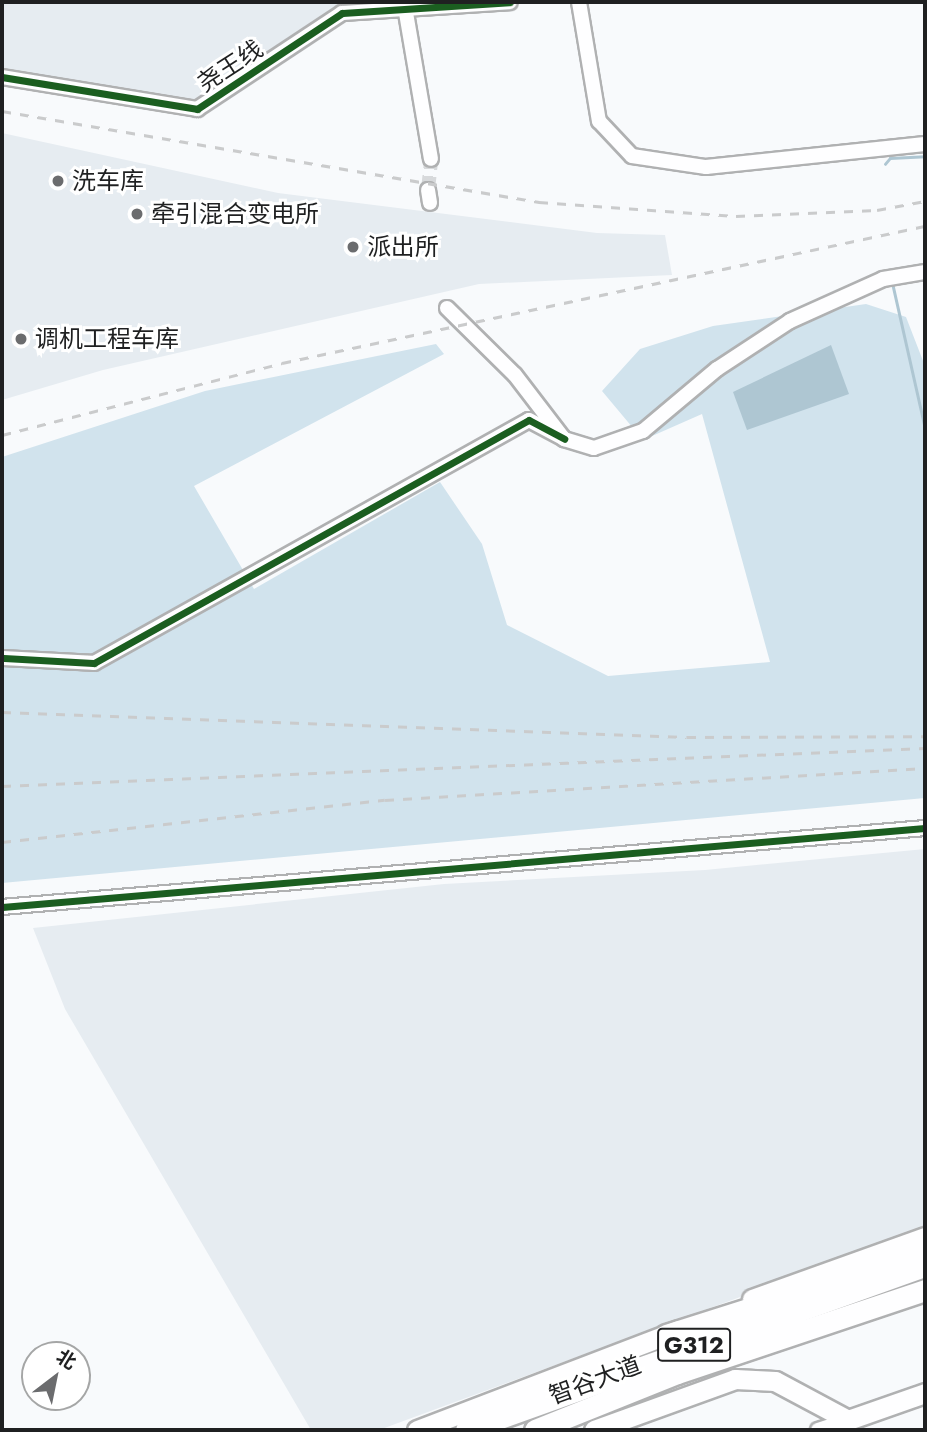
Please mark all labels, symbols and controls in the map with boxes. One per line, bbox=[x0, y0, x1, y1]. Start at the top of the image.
street label: 尧王线 bbox=[192, 34, 268, 98]
place label: 洗车库 bbox=[72, 167, 144, 195]
marker: 洗车库 bbox=[50, 173, 66, 189]
place label: 牵引混合变电所 bbox=[151, 200, 319, 228]
marker: 牵引混合变电所 bbox=[129, 206, 145, 222]
place label: 派出所 bbox=[367, 233, 439, 261]
marker: 派出所 bbox=[345, 239, 361, 255]
place label: 调机工程车库 bbox=[35, 325, 179, 353]
marker: 调机工程车库 bbox=[13, 331, 29, 347]
road number: G312 bbox=[656, 1326, 732, 1364]
north arrow bbox=[21, 1341, 91, 1411]
text: 北 bbox=[51, 1343, 82, 1376]
street label: 智谷大道 bbox=[545, 1350, 645, 1410]

